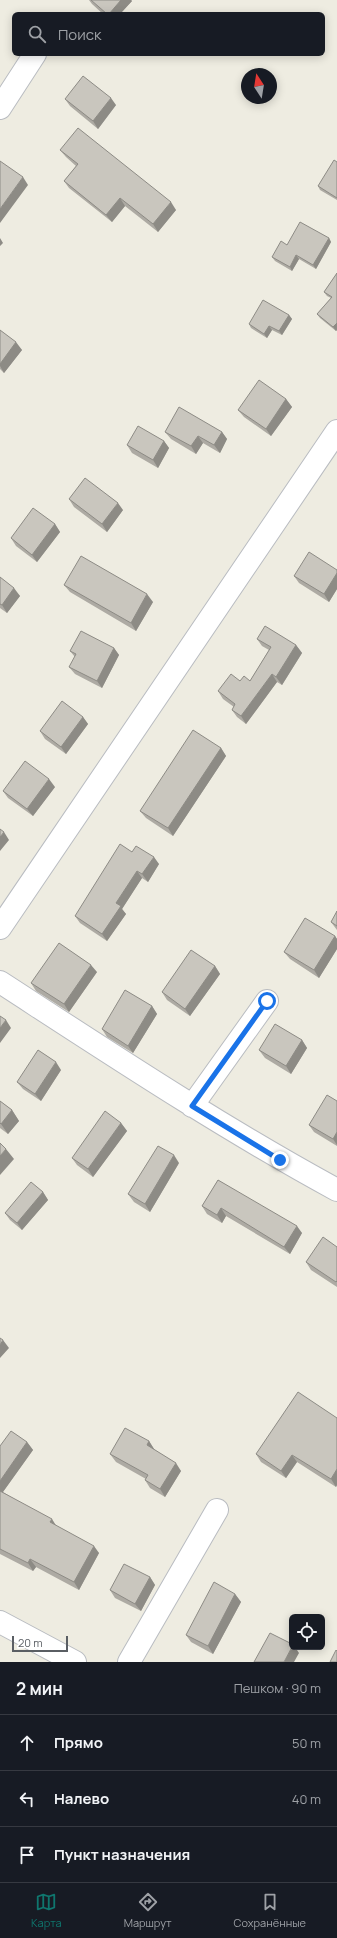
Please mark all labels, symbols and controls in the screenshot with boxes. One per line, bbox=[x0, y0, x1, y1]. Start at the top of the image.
search box bbox=[12, 12, 325, 56]
icon: search bbox=[26, 23, 48, 45]
text: Поиск bbox=[58, 24, 102, 45]
north arrow bbox=[241, 68, 277, 104]
route start bbox=[258, 992, 276, 1010]
route end bbox=[271, 1151, 289, 1169]
map controls bbox=[289, 1614, 325, 1650]
button: locate bbox=[289, 1614, 325, 1650]
scale bar bbox=[12, 1634, 68, 1653]
text: 20 m bbox=[18, 1635, 43, 1650]
text: 2 мин bbox=[16, 1677, 63, 1700]
text: Пешком · 90 m bbox=[234, 1679, 321, 1697]
icon: ahead bbox=[16, 1732, 38, 1754]
text: Прямо bbox=[54, 1732, 103, 1753]
text: 50 m bbox=[292, 1734, 321, 1752]
icon: left bbox=[16, 1788, 38, 1810]
text: Налево bbox=[54, 1788, 109, 1809]
text: 40 m bbox=[292, 1790, 321, 1808]
icon: arrive bbox=[16, 1844, 38, 1866]
text: Пункт назначения bbox=[54, 1844, 190, 1865]
tab: Карта bbox=[31, 1891, 62, 1930]
tab: Маршрут bbox=[124, 1891, 172, 1930]
tab: Сохранённые bbox=[234, 1891, 306, 1930]

